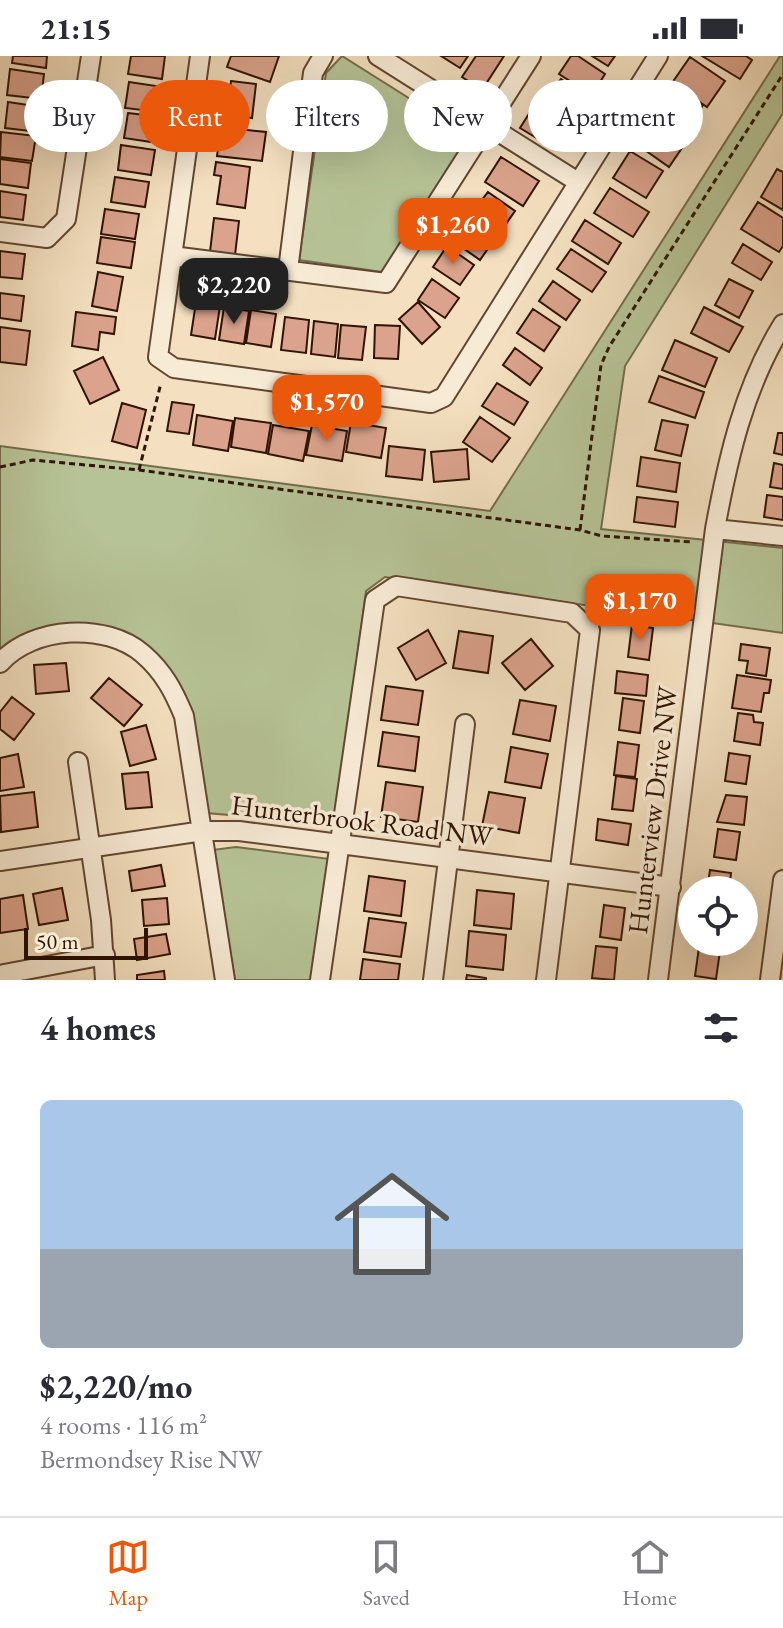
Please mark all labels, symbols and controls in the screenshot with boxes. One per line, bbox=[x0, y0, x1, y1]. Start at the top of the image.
text: 21:15 bbox=[40, 9, 112, 48]
chip: Buy bbox=[24, 80, 123, 152]
chip: Rent bbox=[139, 80, 250, 152]
chip: Filters bbox=[266, 80, 388, 152]
chip: New bbox=[404, 80, 512, 152]
chip: Apartment bbox=[528, 80, 703, 152]
pin: $1,260 bbox=[388, 198, 518, 266]
text: $1,260 bbox=[416, 207, 490, 241]
pin: $2,220 bbox=[169, 258, 299, 326]
text: $2,220 bbox=[197, 267, 271, 301]
pin: $1,570 bbox=[262, 375, 392, 443]
text: $1,570 bbox=[290, 384, 364, 418]
pin: $1,170 bbox=[575, 574, 705, 642]
text: $1,170 bbox=[603, 583, 677, 617]
street label: Hunterview Drive NW bbox=[619, 683, 685, 936]
street label: Hunterbrook Road NW bbox=[229, 786, 496, 854]
map controls bbox=[678, 876, 758, 956]
button: locate bbox=[678, 876, 758, 956]
scale bar bbox=[24, 924, 148, 960]
text: 50 m bbox=[36, 927, 79, 956]
text: 4 homes bbox=[40, 1006, 156, 1050]
icon: filters bbox=[699, 1006, 743, 1050]
icon: home bbox=[320, 1152, 464, 1296]
text: $2,220/mo bbox=[40, 1364, 192, 1408]
text: 4 rooms · 116 m² bbox=[40, 1408, 207, 1442]
text: Bermondsey Rise NW bbox=[40, 1442, 262, 1476]
tab: Map bbox=[106, 1535, 150, 1612]
tab: Saved bbox=[363, 1535, 410, 1612]
tab: Home bbox=[622, 1535, 677, 1612]

